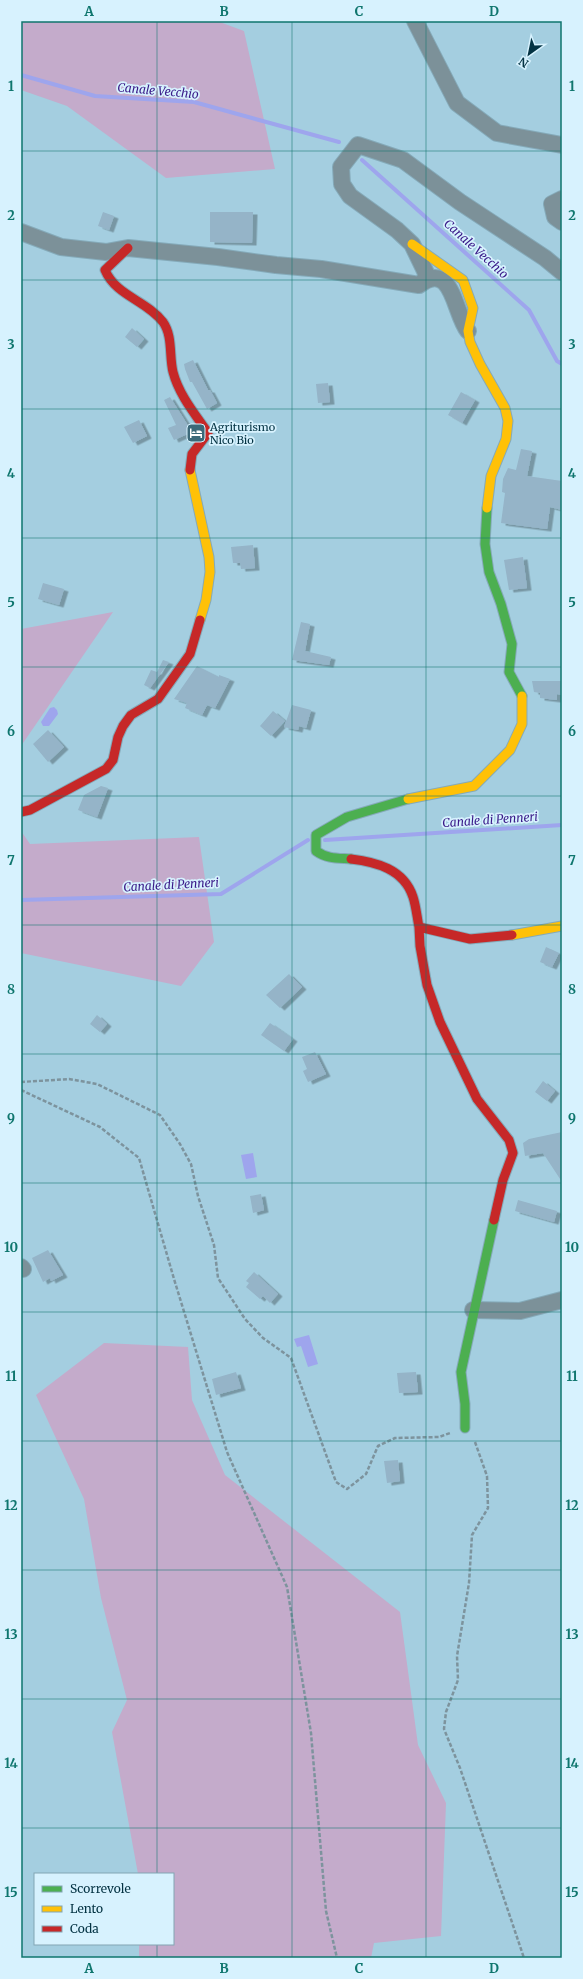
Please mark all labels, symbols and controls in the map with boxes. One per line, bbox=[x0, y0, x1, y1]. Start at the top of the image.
text: A bbox=[83, 3, 94, 20]
text: B bbox=[219, 3, 229, 20]
text: C bbox=[355, 3, 364, 20]
text: D bbox=[489, 3, 499, 20]
north arrow bbox=[509, 34, 549, 74]
text: N bbox=[516, 54, 531, 71]
text: 1 bbox=[8, 78, 14, 95]
text: 1 bbox=[569, 78, 575, 95]
water label: Canale Vecchio bbox=[117, 79, 199, 102]
text: 2 bbox=[7, 207, 15, 224]
text: 2 bbox=[568, 207, 576, 224]
water label: Canale Vecchio bbox=[441, 216, 512, 282]
text: 3 bbox=[7, 336, 15, 353]
text: 3 bbox=[568, 336, 576, 353]
place label: Agriturismo Nico Bio bbox=[209, 420, 276, 447]
hotel icon: Agriturismo Nico Bio bbox=[185, 422, 207, 444]
text: 4 bbox=[7, 465, 16, 482]
text: 4 bbox=[568, 465, 577, 482]
text: 5 bbox=[7, 594, 15, 611]
text: 5 bbox=[568, 594, 576, 611]
text: 6 bbox=[7, 723, 15, 740]
text: 6 bbox=[568, 723, 576, 740]
water label: Canale di Penneri bbox=[442, 809, 539, 830]
text: 7 bbox=[7, 852, 15, 869]
text: 7 bbox=[568, 852, 576, 869]
water label: Canale di Penneri bbox=[123, 874, 220, 894]
text: 8 bbox=[7, 981, 15, 998]
text: 8 bbox=[568, 981, 576, 998]
text: 9 bbox=[7, 1110, 15, 1127]
text: 9 bbox=[568, 1110, 576, 1127]
text: 10 bbox=[4, 1239, 18, 1256]
text: 10 bbox=[565, 1239, 579, 1256]
text: 11 bbox=[5, 1368, 17, 1385]
text: 11 bbox=[566, 1368, 578, 1385]
text: 12 bbox=[4, 1497, 18, 1514]
text: 12 bbox=[565, 1497, 579, 1514]
text: 13 bbox=[4, 1626, 18, 1643]
text: 13 bbox=[565, 1626, 579, 1643]
text: 14 bbox=[4, 1755, 19, 1772]
text: 14 bbox=[565, 1755, 580, 1772]
legend bbox=[34, 1873, 174, 1945]
text: Scorrevole bbox=[70, 1881, 131, 1896]
text: 15 bbox=[4, 1884, 18, 1901]
text: 15 bbox=[565, 1884, 579, 1901]
text: Lento bbox=[70, 1901, 103, 1916]
text: Coda bbox=[70, 1921, 99, 1936]
text: A bbox=[83, 1960, 94, 1977]
text: B bbox=[219, 1960, 229, 1977]
text: C bbox=[355, 1960, 364, 1977]
text: D bbox=[489, 1960, 499, 1977]

